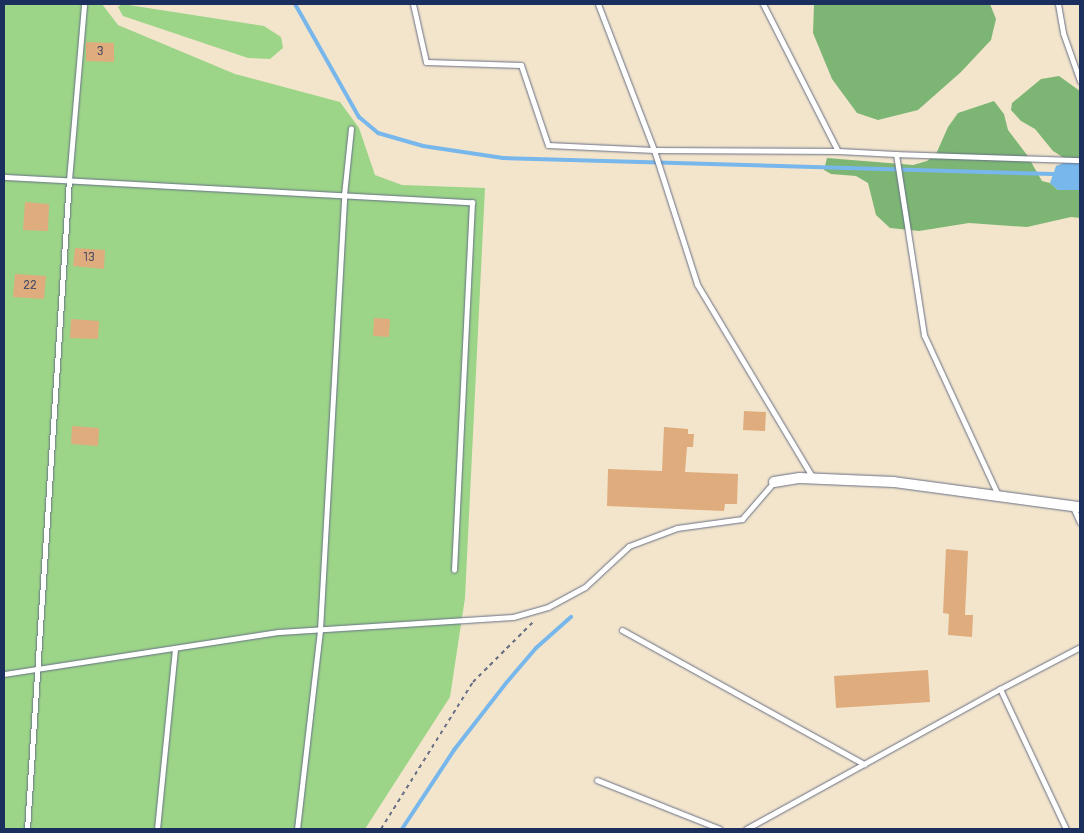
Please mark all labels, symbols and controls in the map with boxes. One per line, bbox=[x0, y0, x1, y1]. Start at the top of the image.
house number: 3 bbox=[97, 45, 103, 59]
house number: 13 bbox=[83, 251, 95, 265]
house number: 22 bbox=[23, 279, 37, 293]

